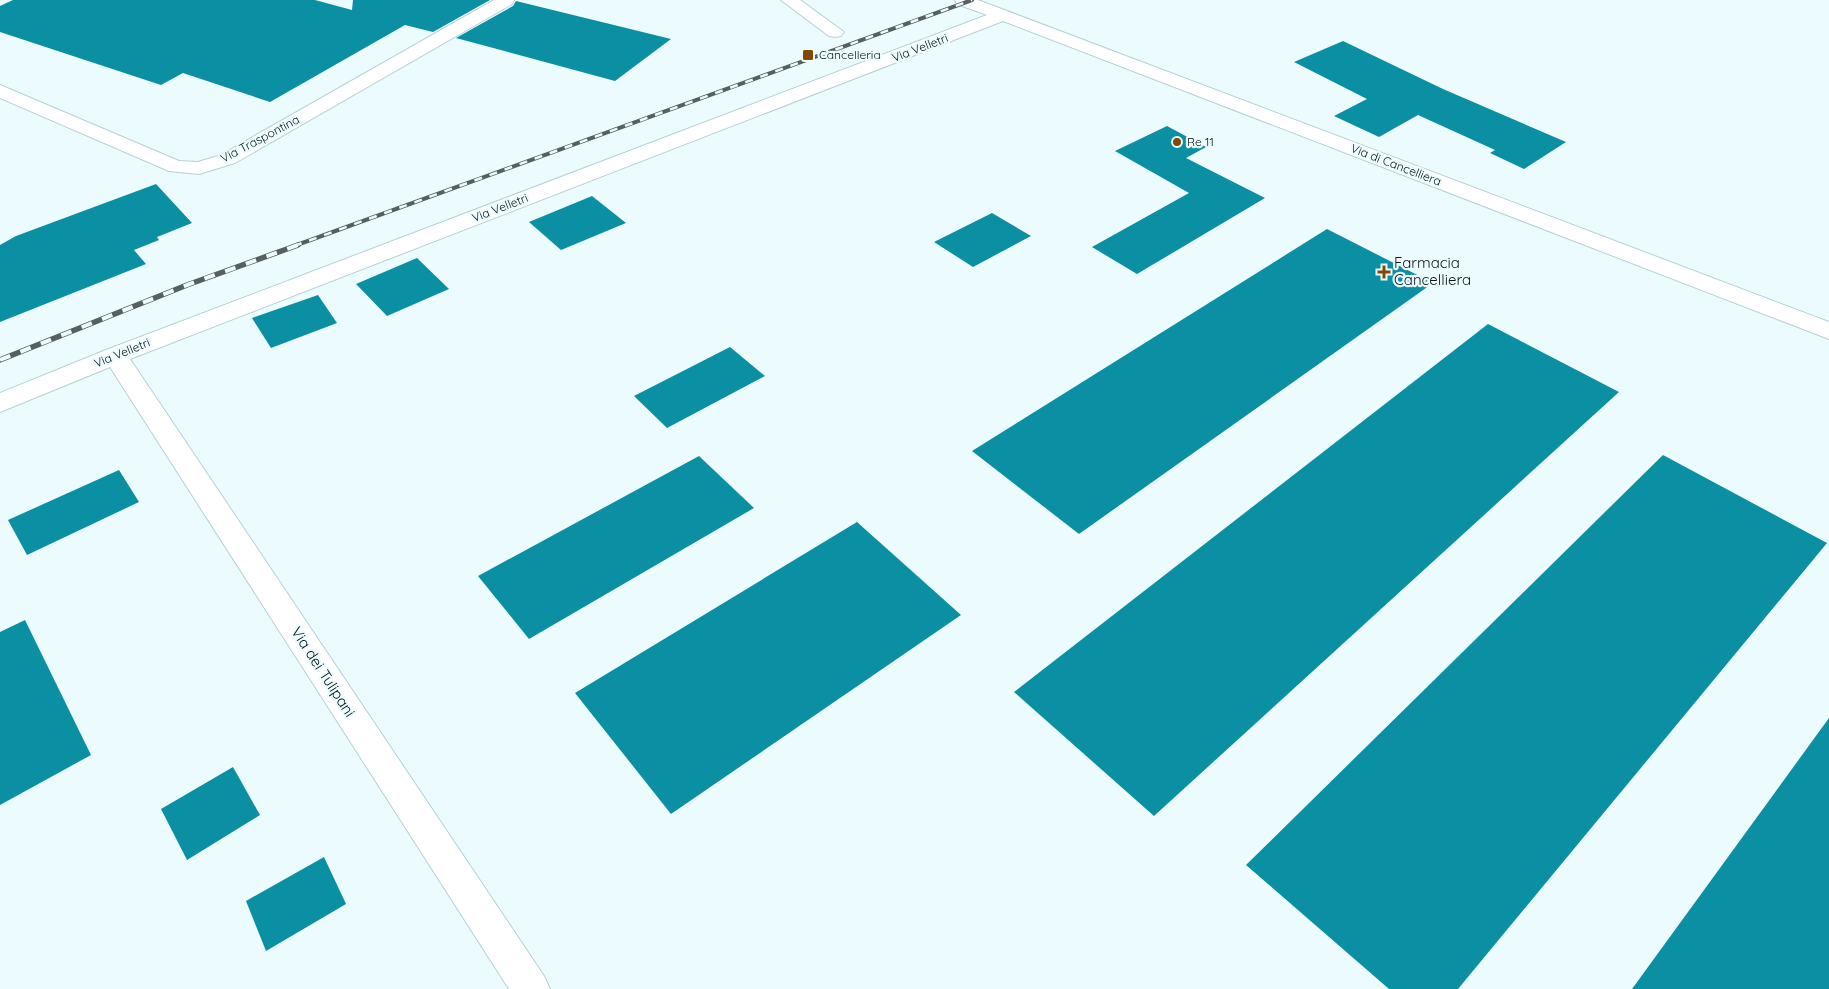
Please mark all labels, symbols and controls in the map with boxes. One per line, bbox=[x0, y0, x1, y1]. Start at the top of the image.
street label: Via Velletri bbox=[890, 30, 950, 65]
place label: Cancelleria bbox=[819, 47, 881, 62]
marker: Cancelleria bbox=[801, 48, 815, 62]
street label: Via Traspontina bbox=[218, 111, 302, 166]
place label: Re 11 bbox=[1187, 134, 1214, 149]
marker: Re 11 bbox=[1171, 136, 1183, 148]
street label: Via di Cancelliera bbox=[1349, 140, 1444, 189]
street label: Via Velletri bbox=[470, 190, 530, 225]
place label: Farmacia Cancelliera bbox=[1394, 253, 1471, 289]
marker: Farmacia Cancelliera bbox=[1378, 266, 1390, 278]
street label: Via Velletri bbox=[92, 335, 152, 371]
street label: Via dei Tulipani bbox=[287, 623, 360, 720]

